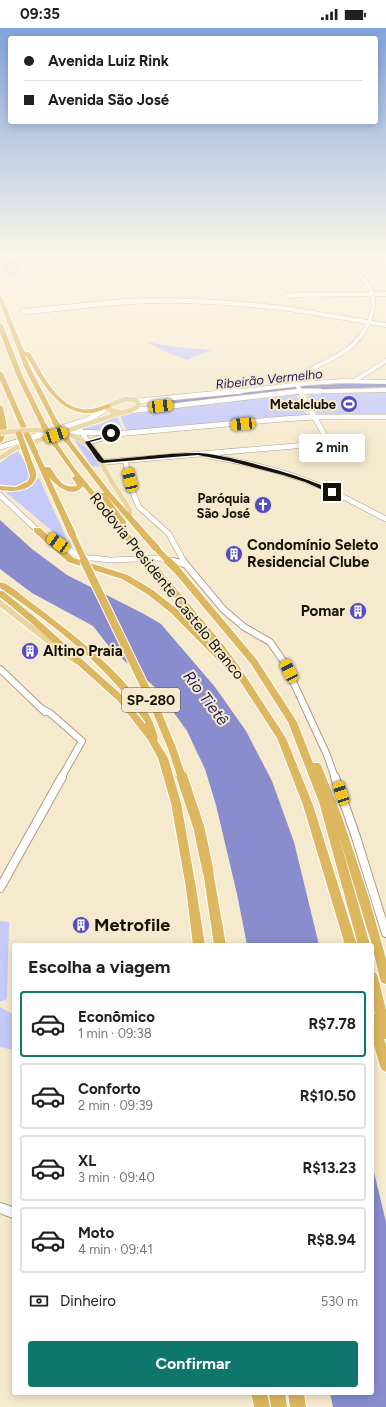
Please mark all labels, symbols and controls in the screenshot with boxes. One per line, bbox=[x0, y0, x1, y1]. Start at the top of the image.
text: 09:35 bbox=[20, 5, 60, 23]
text: Avenida Luiz Rink bbox=[48, 52, 169, 70]
text: Avenida São José bbox=[48, 91, 169, 109]
water label: Ribeirão Vermelho bbox=[215, 366, 324, 392]
sports icon: Metalclube bbox=[339, 394, 359, 414]
place label: Metalclube bbox=[270, 397, 336, 412]
car bbox=[148, 399, 174, 413]
car bbox=[231, 417, 255, 431]
route start bbox=[102, 424, 120, 442]
car bbox=[43, 426, 69, 444]
callout: 2 min bbox=[299, 434, 365, 462]
text: 2 min bbox=[316, 440, 348, 455]
car bbox=[121, 467, 139, 493]
route end bbox=[323, 483, 341, 501]
street label: Rodovia Presidente Castelo Branco bbox=[86, 489, 248, 683]
place label: Paróquia São José bbox=[197, 491, 250, 521]
church icon: Paróquia São José bbox=[253, 495, 273, 515]
car bbox=[45, 531, 71, 555]
place label: Condomínio Seleto Residencial Clube bbox=[247, 536, 379, 571]
building icon: Condomínio Seleto Residencial Clube bbox=[224, 544, 244, 564]
building icon: Pomar bbox=[348, 601, 368, 621]
place label: Pomar bbox=[301, 602, 345, 620]
building icon: Altino Praia bbox=[20, 641, 40, 661]
place label: Altino Praia bbox=[43, 642, 123, 660]
car bbox=[278, 658, 300, 684]
water label: Rio Tietê bbox=[179, 667, 233, 729]
road number: SP-280 bbox=[122, 688, 180, 712]
car bbox=[331, 780, 351, 806]
place label: Metrofile bbox=[94, 914, 170, 936]
building icon: Metrofile bbox=[71, 915, 91, 935]
text: Escolha a viagem bbox=[28, 956, 171, 978]
icon: car bbox=[30, 1006, 66, 1042]
text: Econômico bbox=[78, 1008, 155, 1026]
text: R$7.78 bbox=[308, 1015, 356, 1033]
text: 1 min · 09:38 bbox=[78, 1026, 152, 1041]
icon: car bbox=[30, 1078, 66, 1114]
text: Conforto bbox=[78, 1080, 141, 1098]
text: R$10.50 bbox=[300, 1087, 356, 1105]
text: 2 min · 09:39 bbox=[78, 1098, 153, 1113]
icon: car bbox=[30, 1150, 66, 1186]
text: XL bbox=[78, 1152, 96, 1170]
text: R$13.23 bbox=[303, 1159, 356, 1177]
text: 3 min · 09:40 bbox=[78, 1170, 155, 1185]
icon: car bbox=[30, 1222, 66, 1258]
text: Moto bbox=[78, 1224, 114, 1242]
text: R$8.94 bbox=[307, 1231, 356, 1249]
text: 4 min · 09:41 bbox=[78, 1242, 153, 1257]
icon: cash bbox=[28, 1290, 50, 1312]
text: Dinheiro bbox=[60, 1292, 116, 1310]
text: 530 m bbox=[321, 1294, 358, 1309]
button: Confirmar bbox=[28, 1341, 358, 1387]

